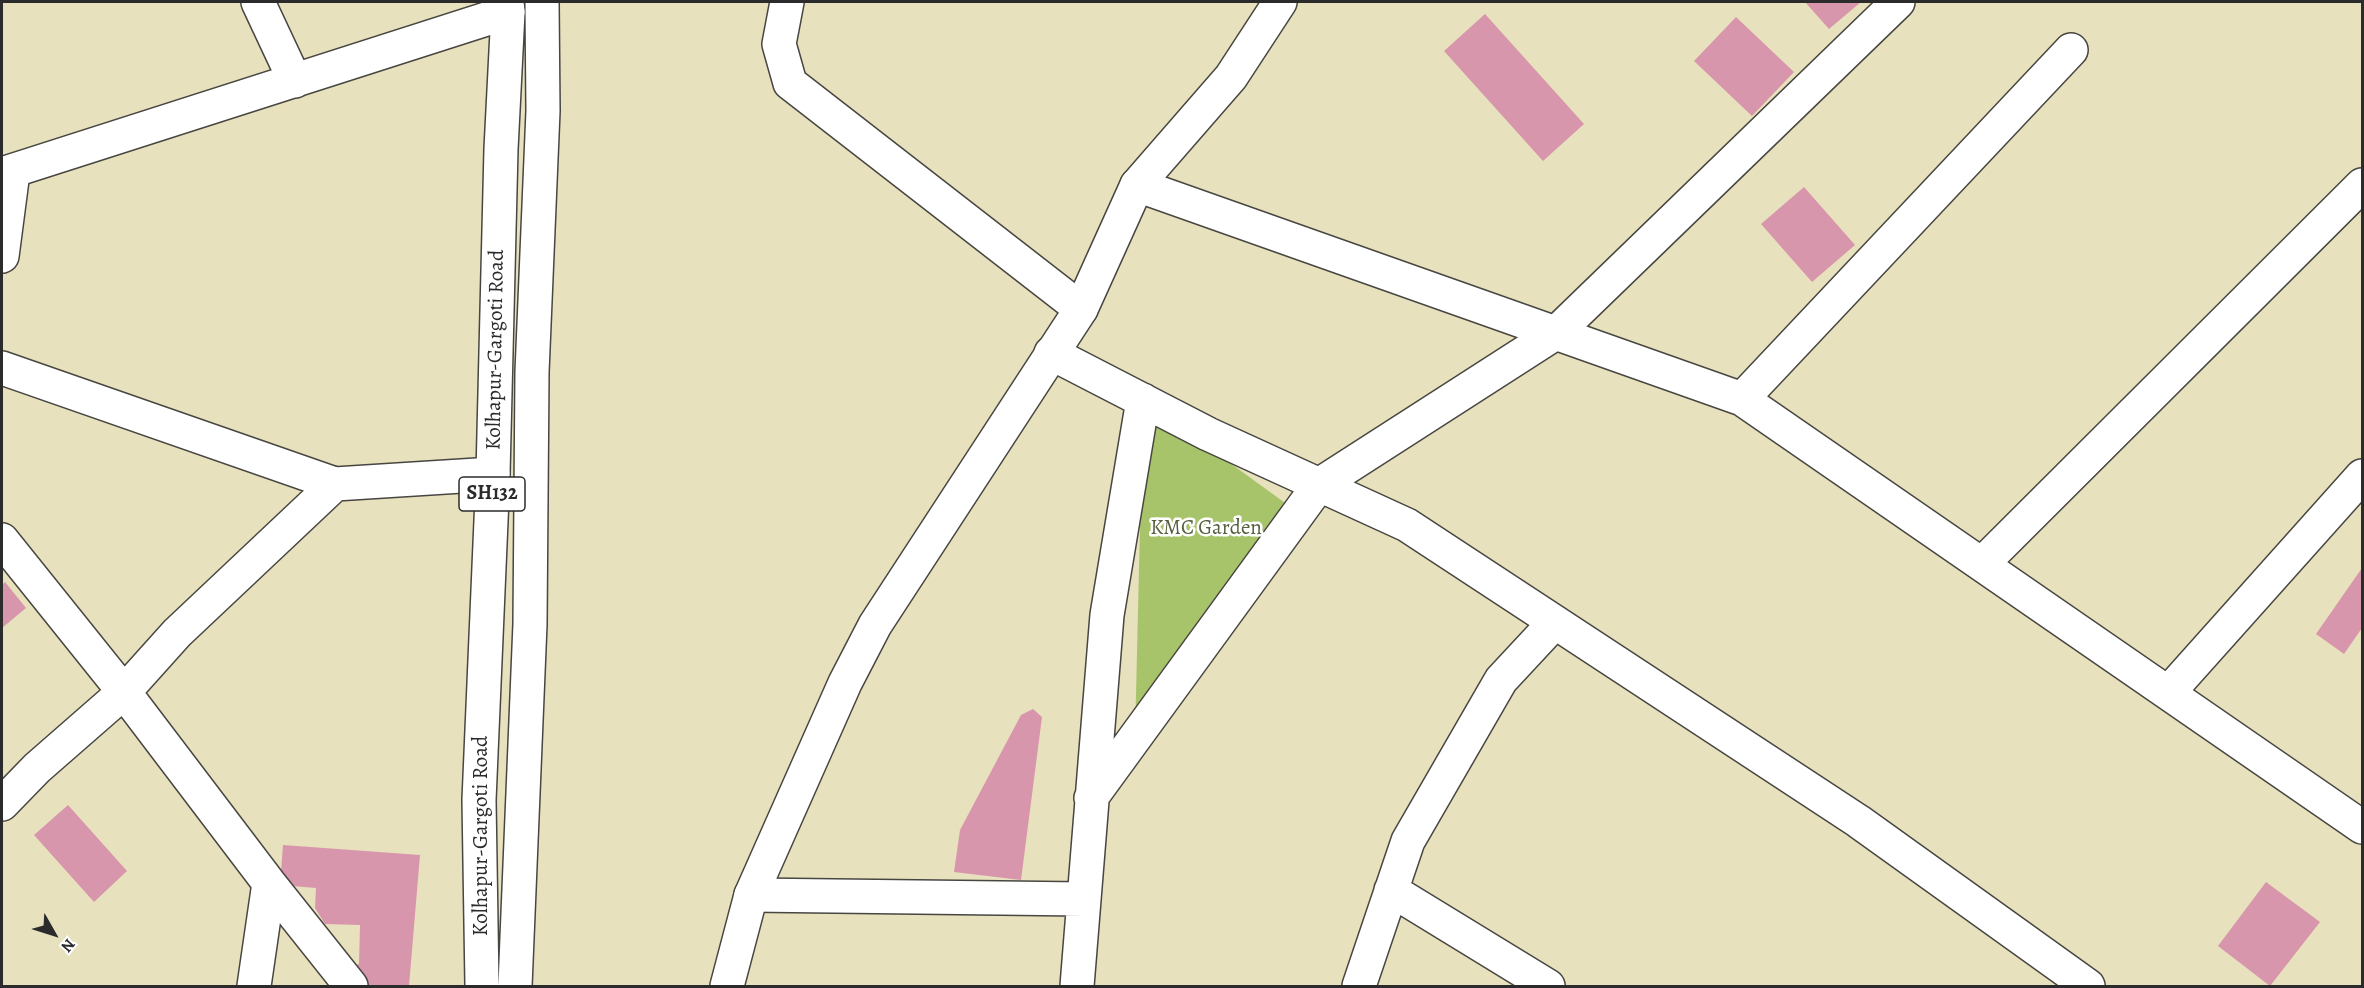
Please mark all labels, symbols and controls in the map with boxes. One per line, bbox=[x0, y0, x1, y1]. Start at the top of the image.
street label: Kolhapur-Gargoti Road bbox=[482, 250, 510, 450]
road number: SH132 bbox=[459, 477, 525, 511]
park label: KMC Garden bbox=[1150, 516, 1262, 542]
street label: Kolhapur-Gargoti Road bbox=[469, 736, 495, 936]
north arrow bbox=[24, 904, 84, 964]
text: N bbox=[56, 934, 80, 957]

